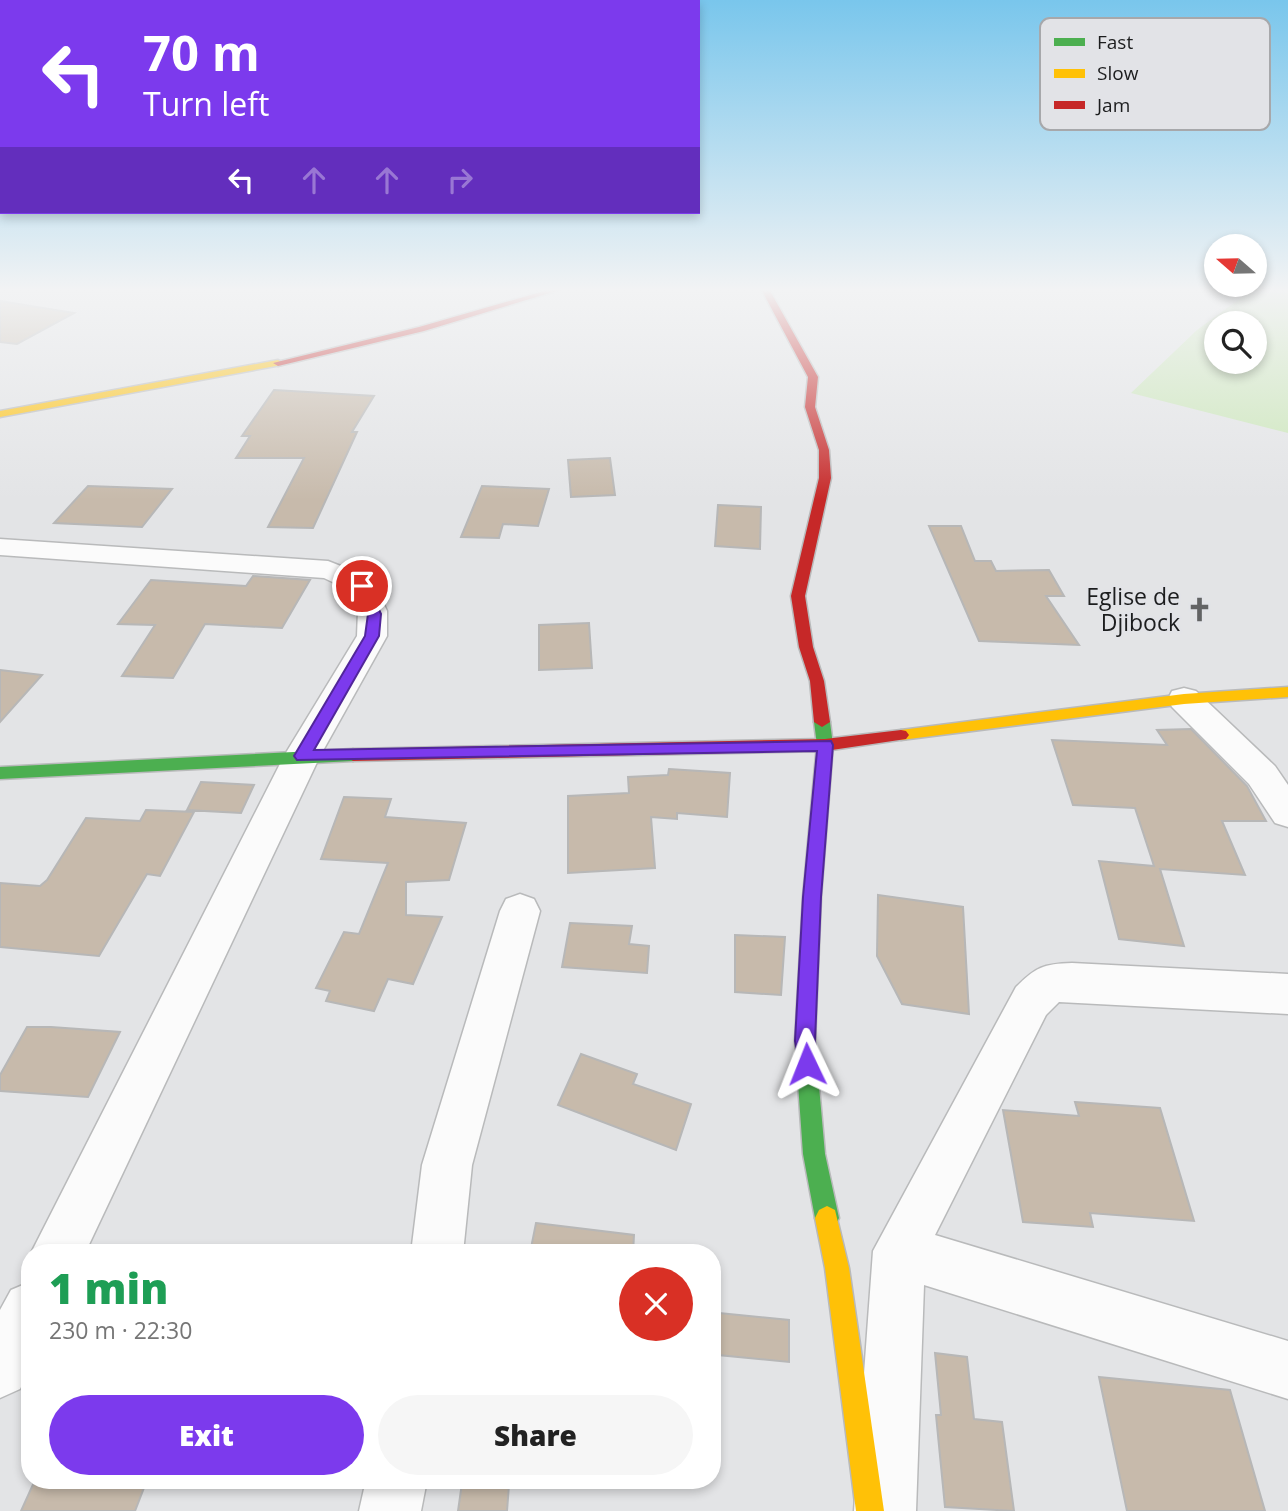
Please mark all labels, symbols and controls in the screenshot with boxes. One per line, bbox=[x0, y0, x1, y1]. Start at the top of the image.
legend bbox=[1040, 18, 1270, 130]
text: 70 m bbox=[143, 19, 260, 85]
icon: left bbox=[28, 28, 119, 119]
text: Fast bbox=[1097, 29, 1133, 55]
text: Slow bbox=[1097, 60, 1139, 86]
text: Turn left bbox=[143, 82, 269, 125]
text: Jam bbox=[1095, 92, 1130, 118]
icon: left bbox=[222, 161, 260, 199]
icon: ahead bbox=[295, 161, 333, 199]
icon: ahead bbox=[368, 161, 406, 199]
icon: right bbox=[441, 161, 479, 199]
north arrow bbox=[1204, 234, 1267, 298]
map controls bbox=[1204, 234, 1267, 374]
button: search bbox=[1204, 311, 1267, 374]
pin bbox=[332, 556, 392, 616]
icon: arrive bbox=[343, 567, 381, 605]
place label: Eglise de Djibock bbox=[1086, 580, 1180, 638]
church icon: Eglise de Djibock bbox=[1186, 596, 1214, 624]
position arrow bbox=[770, 1027, 844, 1101]
text: 1 min bbox=[49, 1259, 168, 1316]
button: close bbox=[619, 1267, 693, 1341]
text: 230 m · 22:30 bbox=[49, 1314, 192, 1346]
button: Exit bbox=[49, 1395, 364, 1475]
button: Share bbox=[378, 1395, 693, 1475]

